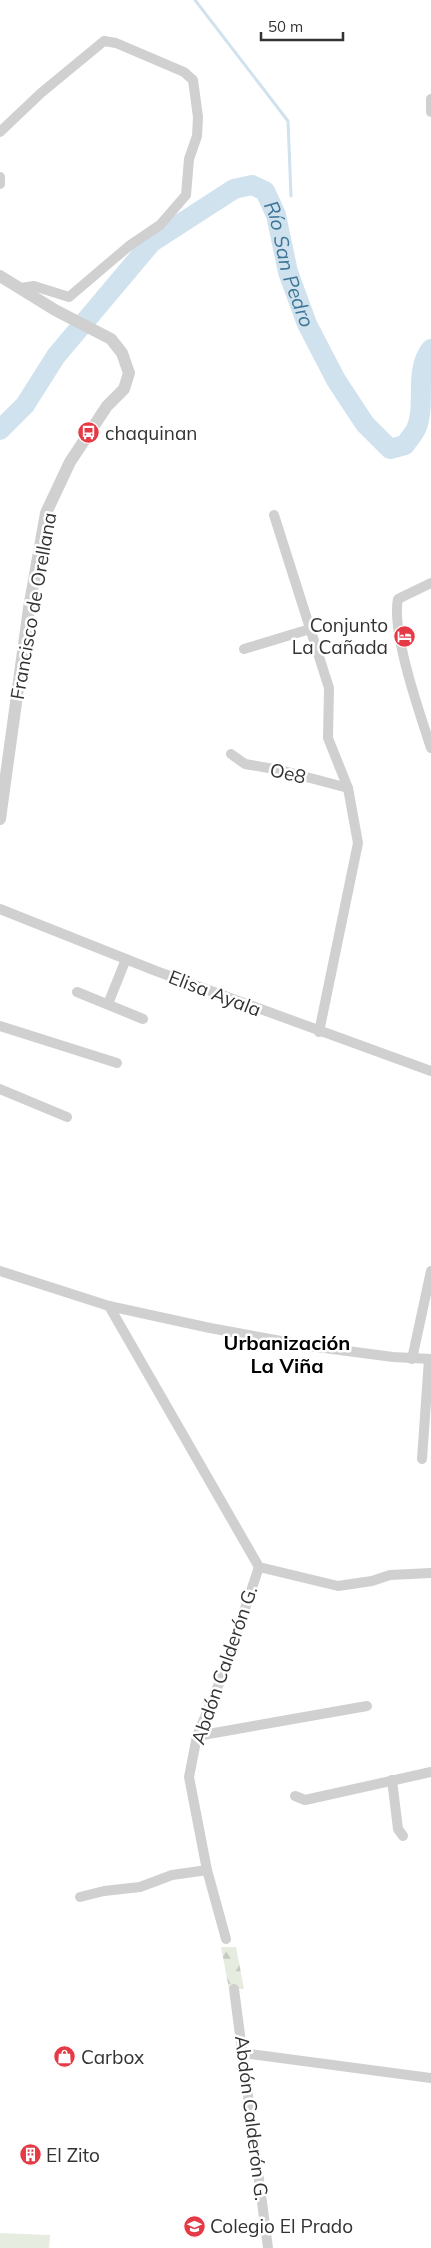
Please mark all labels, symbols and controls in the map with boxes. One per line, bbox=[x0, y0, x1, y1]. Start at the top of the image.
scale bar bbox=[261, 10, 344, 42]
text: 50 m bbox=[268, 17, 303, 36]
water label: Río San Pedro bbox=[259, 196, 320, 331]
bus stop icon: chaquinan bbox=[77, 421, 101, 445]
place label: chaquinan bbox=[105, 421, 198, 445]
street label: Francisco de Orellana bbox=[5, 511, 61, 701]
place label: Conjunto La Cañada bbox=[292, 613, 388, 659]
hotel icon: Conjunto La Cañada bbox=[392, 624, 416, 648]
street label: Oe8 bbox=[268, 757, 308, 789]
street label: Elisa Ayala bbox=[166, 964, 264, 1022]
district label: Urbanización La Viña bbox=[224, 1330, 350, 1378]
street label: Abdón Calderón G. bbox=[186, 1583, 262, 1747]
street label: Abdón Calderón G. bbox=[230, 2034, 274, 2202]
shop icon: Carbox bbox=[53, 2045, 77, 2069]
place label: Carbox bbox=[81, 2045, 144, 2069]
building icon: El Zito bbox=[18, 2143, 42, 2167]
place label: El Zito bbox=[46, 2143, 100, 2167]
school or university icon: Colegio El Prado bbox=[182, 2214, 206, 2238]
place label: Colegio El Prado bbox=[210, 2214, 353, 2238]

